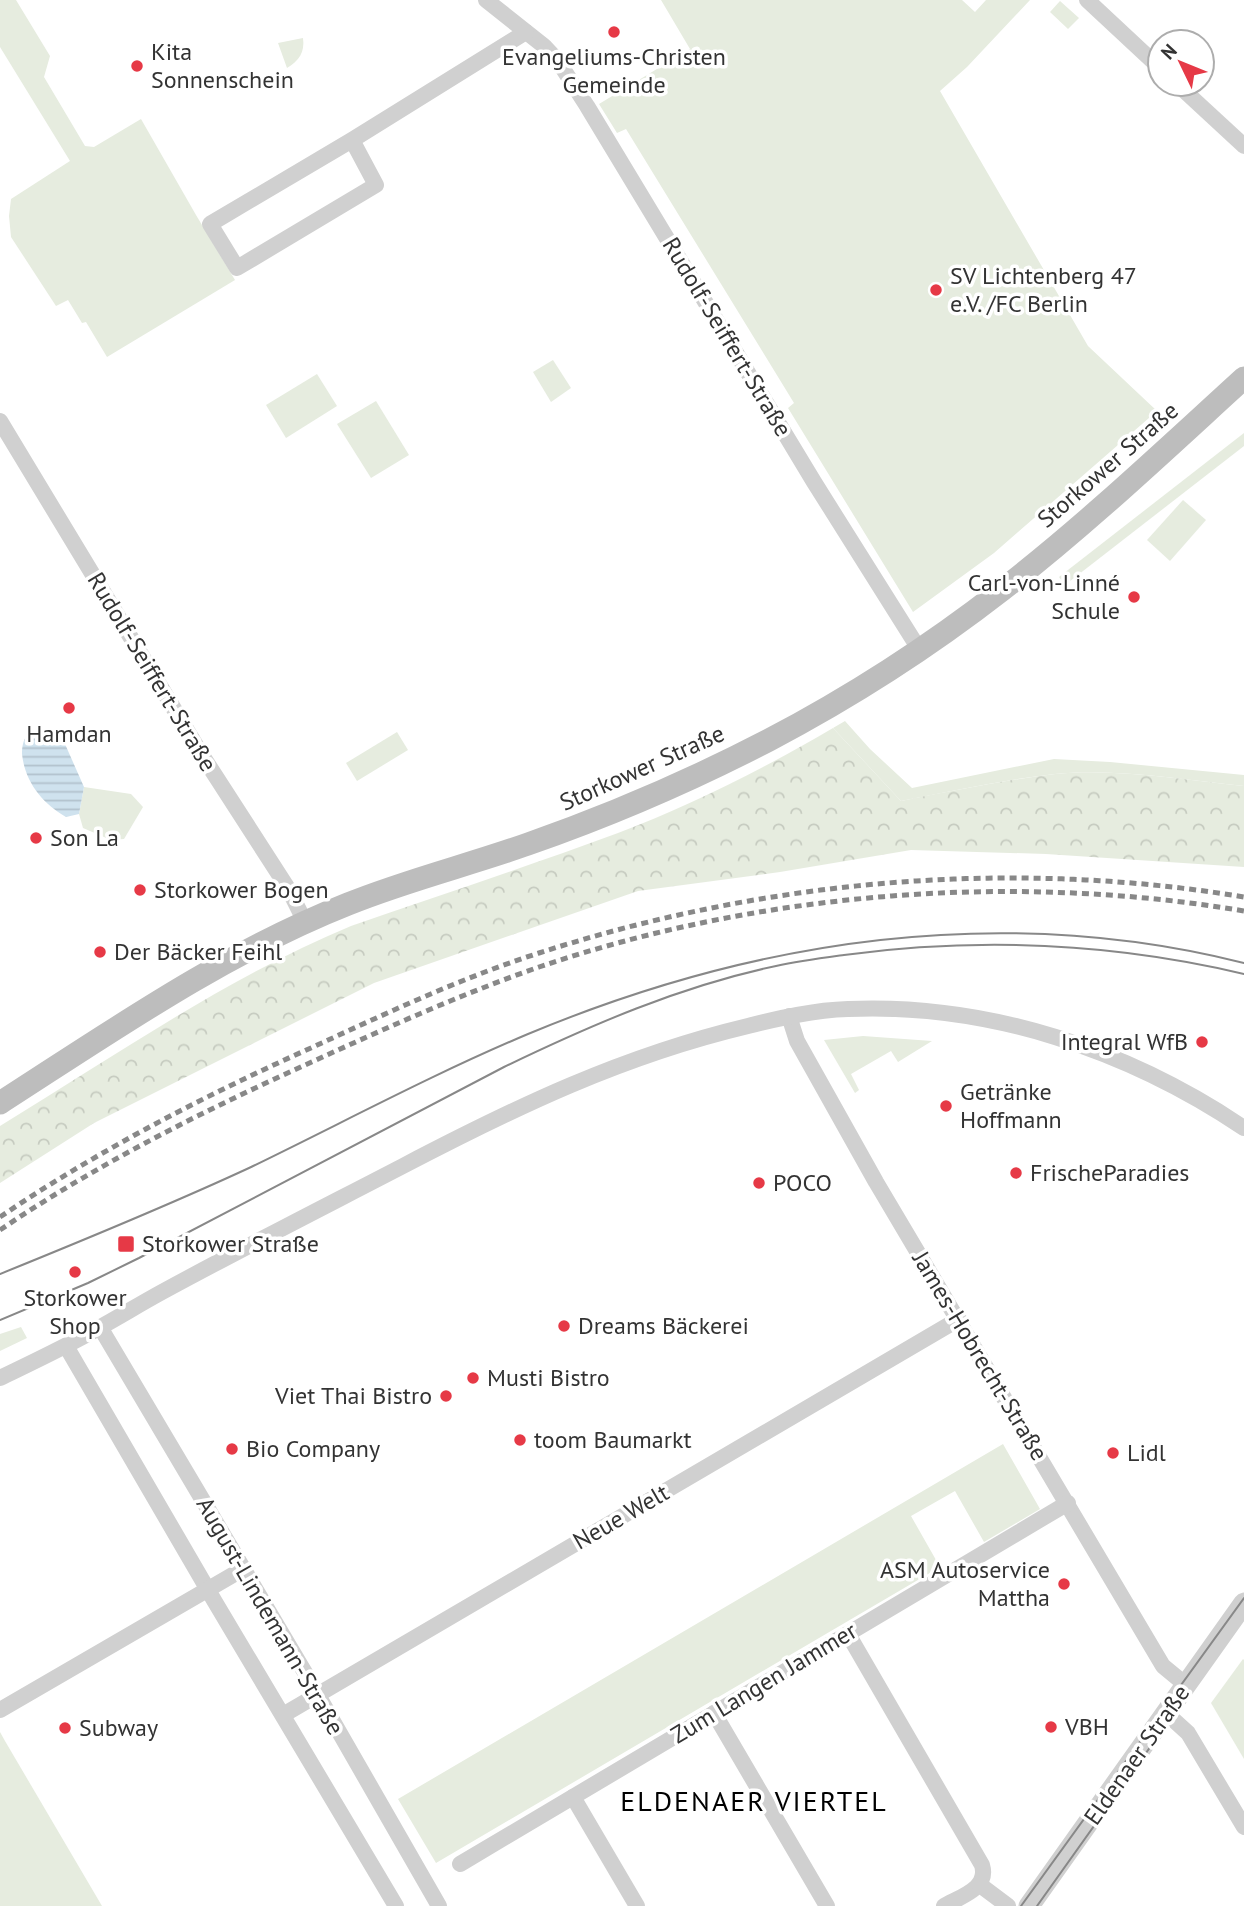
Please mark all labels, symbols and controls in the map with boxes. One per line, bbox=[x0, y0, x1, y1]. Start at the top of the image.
marker: Evangeliums-Christen Gemeinde bbox=[606, 24, 622, 40]
north arrow bbox=[1146, 28, 1216, 98]
place label: Kita Sonnenschein bbox=[151, 36, 294, 95]
text: N bbox=[1156, 39, 1182, 64]
place label: Evangeliums-Christen Gemeinde bbox=[502, 41, 726, 100]
marker: Kita Sonnenschein bbox=[129, 58, 145, 74]
street label: Rudolf-Seiffert-Straße bbox=[656, 232, 799, 442]
place label: SV Lichtenberg 47 e.V. /FC Berlin bbox=[950, 260, 1137, 319]
marker: SV Lichtenberg 47 e.V. /FC Berlin bbox=[928, 282, 944, 298]
street label: Storkower Straße bbox=[1031, 395, 1185, 534]
street label: Rudolf-Seiffert-Straße bbox=[81, 567, 224, 777]
place label: Carl-von-Linné Schule bbox=[968, 567, 1120, 626]
marker: Carl-von-Linné Schule bbox=[1126, 589, 1142, 605]
marker: Hamdan bbox=[61, 700, 77, 716]
street label: Storkower Straße bbox=[555, 717, 729, 818]
place label: Hamdan bbox=[26, 718, 112, 749]
place label: Son La bbox=[50, 822, 119, 853]
marker: Son La bbox=[28, 830, 44, 846]
place label: Storkower Bogen bbox=[154, 874, 329, 905]
marker: Storkower Bogen bbox=[132, 882, 148, 898]
place label: Der Bäcker Feihl bbox=[114, 936, 282, 967]
marker: Der Bäcker Feihl bbox=[92, 944, 108, 960]
place label: Integral WfB bbox=[1061, 1026, 1188, 1057]
marker: Integral WfB bbox=[1194, 1034, 1210, 1050]
place label: Getränke Hoffmann bbox=[960, 1076, 1062, 1135]
marker: Getränke Hoffmann bbox=[938, 1098, 954, 1114]
place label: FrischeParadies bbox=[1030, 1157, 1189, 1188]
marker: FrischeParadies bbox=[1008, 1165, 1024, 1181]
place label: POCO bbox=[773, 1167, 832, 1198]
marker: POCO bbox=[751, 1175, 767, 1191]
place label: Storkower Straße bbox=[142, 1228, 319, 1259]
marker: Storkower Straße bbox=[116, 1234, 136, 1254]
street label: James-Hobrecht-Straße bbox=[905, 1245, 1055, 1466]
marker: Storkower Shop bbox=[67, 1264, 83, 1280]
place label: Storkower Shop bbox=[23, 1282, 127, 1341]
place label: Dreams Bäckerei bbox=[578, 1310, 749, 1341]
marker: Dreams Bäckerei bbox=[556, 1318, 572, 1334]
place label: Musti Bistro bbox=[487, 1362, 610, 1393]
marker: Musti Bistro bbox=[465, 1370, 481, 1386]
place label: Viet Thai Bistro bbox=[274, 1380, 432, 1411]
marker: Viet Thai Bistro bbox=[438, 1388, 454, 1404]
place label: toom Baumarkt bbox=[534, 1424, 692, 1455]
marker: toom Baumarkt bbox=[512, 1432, 528, 1448]
place label: Bio Company bbox=[246, 1433, 380, 1464]
place label: Lidl bbox=[1127, 1437, 1166, 1468]
marker: Bio Company bbox=[224, 1441, 240, 1457]
marker: Lidl bbox=[1105, 1445, 1121, 1461]
street label: Neue Welt bbox=[567, 1477, 674, 1556]
street label: August-Lindemann-Straße bbox=[190, 1491, 351, 1740]
place label: ASM Autoservice Mattha bbox=[880, 1554, 1050, 1613]
marker: ASM Autoservice Mattha bbox=[1056, 1576, 1072, 1592]
street label: Zum Langen Jammer bbox=[665, 1615, 862, 1750]
street label: Eldenaer Straße bbox=[1077, 1679, 1196, 1831]
place label: VBH bbox=[1064, 1711, 1109, 1742]
place label: Subway bbox=[79, 1712, 158, 1743]
marker: VBH bbox=[1043, 1719, 1059, 1735]
marker: Subway bbox=[57, 1720, 73, 1736]
district label: ELDENAER VIERTEL bbox=[620, 1782, 888, 1819]

